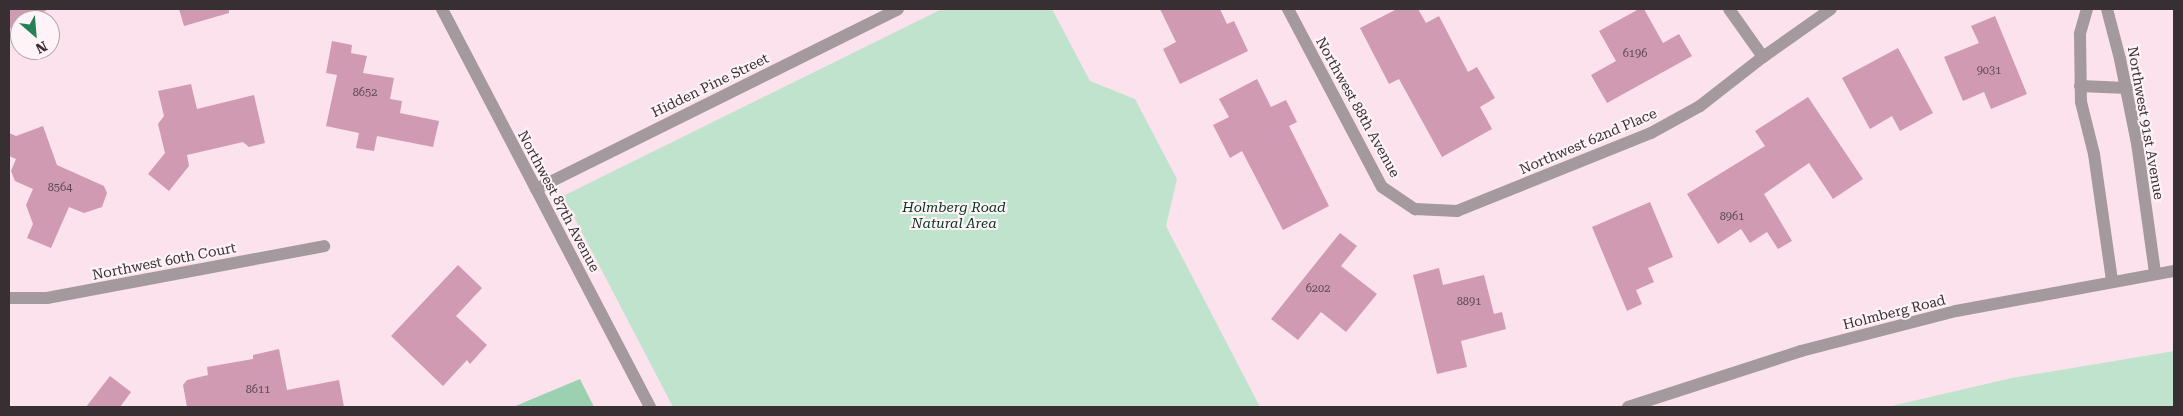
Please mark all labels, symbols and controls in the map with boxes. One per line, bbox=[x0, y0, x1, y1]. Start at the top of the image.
north arrow bbox=[10, 10, 60, 60]
street label: Northwest 88th Avenue bbox=[1312, 34, 1404, 180]
text: N bbox=[33, 38, 50, 57]
street label: Northwest 91st Avenue bbox=[2124, 45, 2168, 201]
house number: 6196 bbox=[1623, 47, 1647, 61]
street label: Hidden Pine Street bbox=[649, 49, 771, 121]
house number: 9031 bbox=[1977, 64, 2001, 78]
house number: 8652 bbox=[353, 86, 377, 100]
street label: Northwest 62nd Place bbox=[1517, 104, 1659, 178]
street label: Northwest 87th Avenue bbox=[515, 127, 603, 275]
house number: 8564 bbox=[48, 181, 72, 195]
park label: Holmberg Road Natural Area bbox=[902, 199, 1006, 232]
house number: 8961 bbox=[1720, 210, 1744, 224]
street label: Northwest 60th Court bbox=[91, 239, 237, 283]
house number: 6202 bbox=[1306, 282, 1330, 296]
street label: Holmberg Road bbox=[1841, 291, 1947, 333]
house number: 8891 bbox=[1457, 295, 1481, 309]
house number: 8611 bbox=[246, 383, 270, 397]

